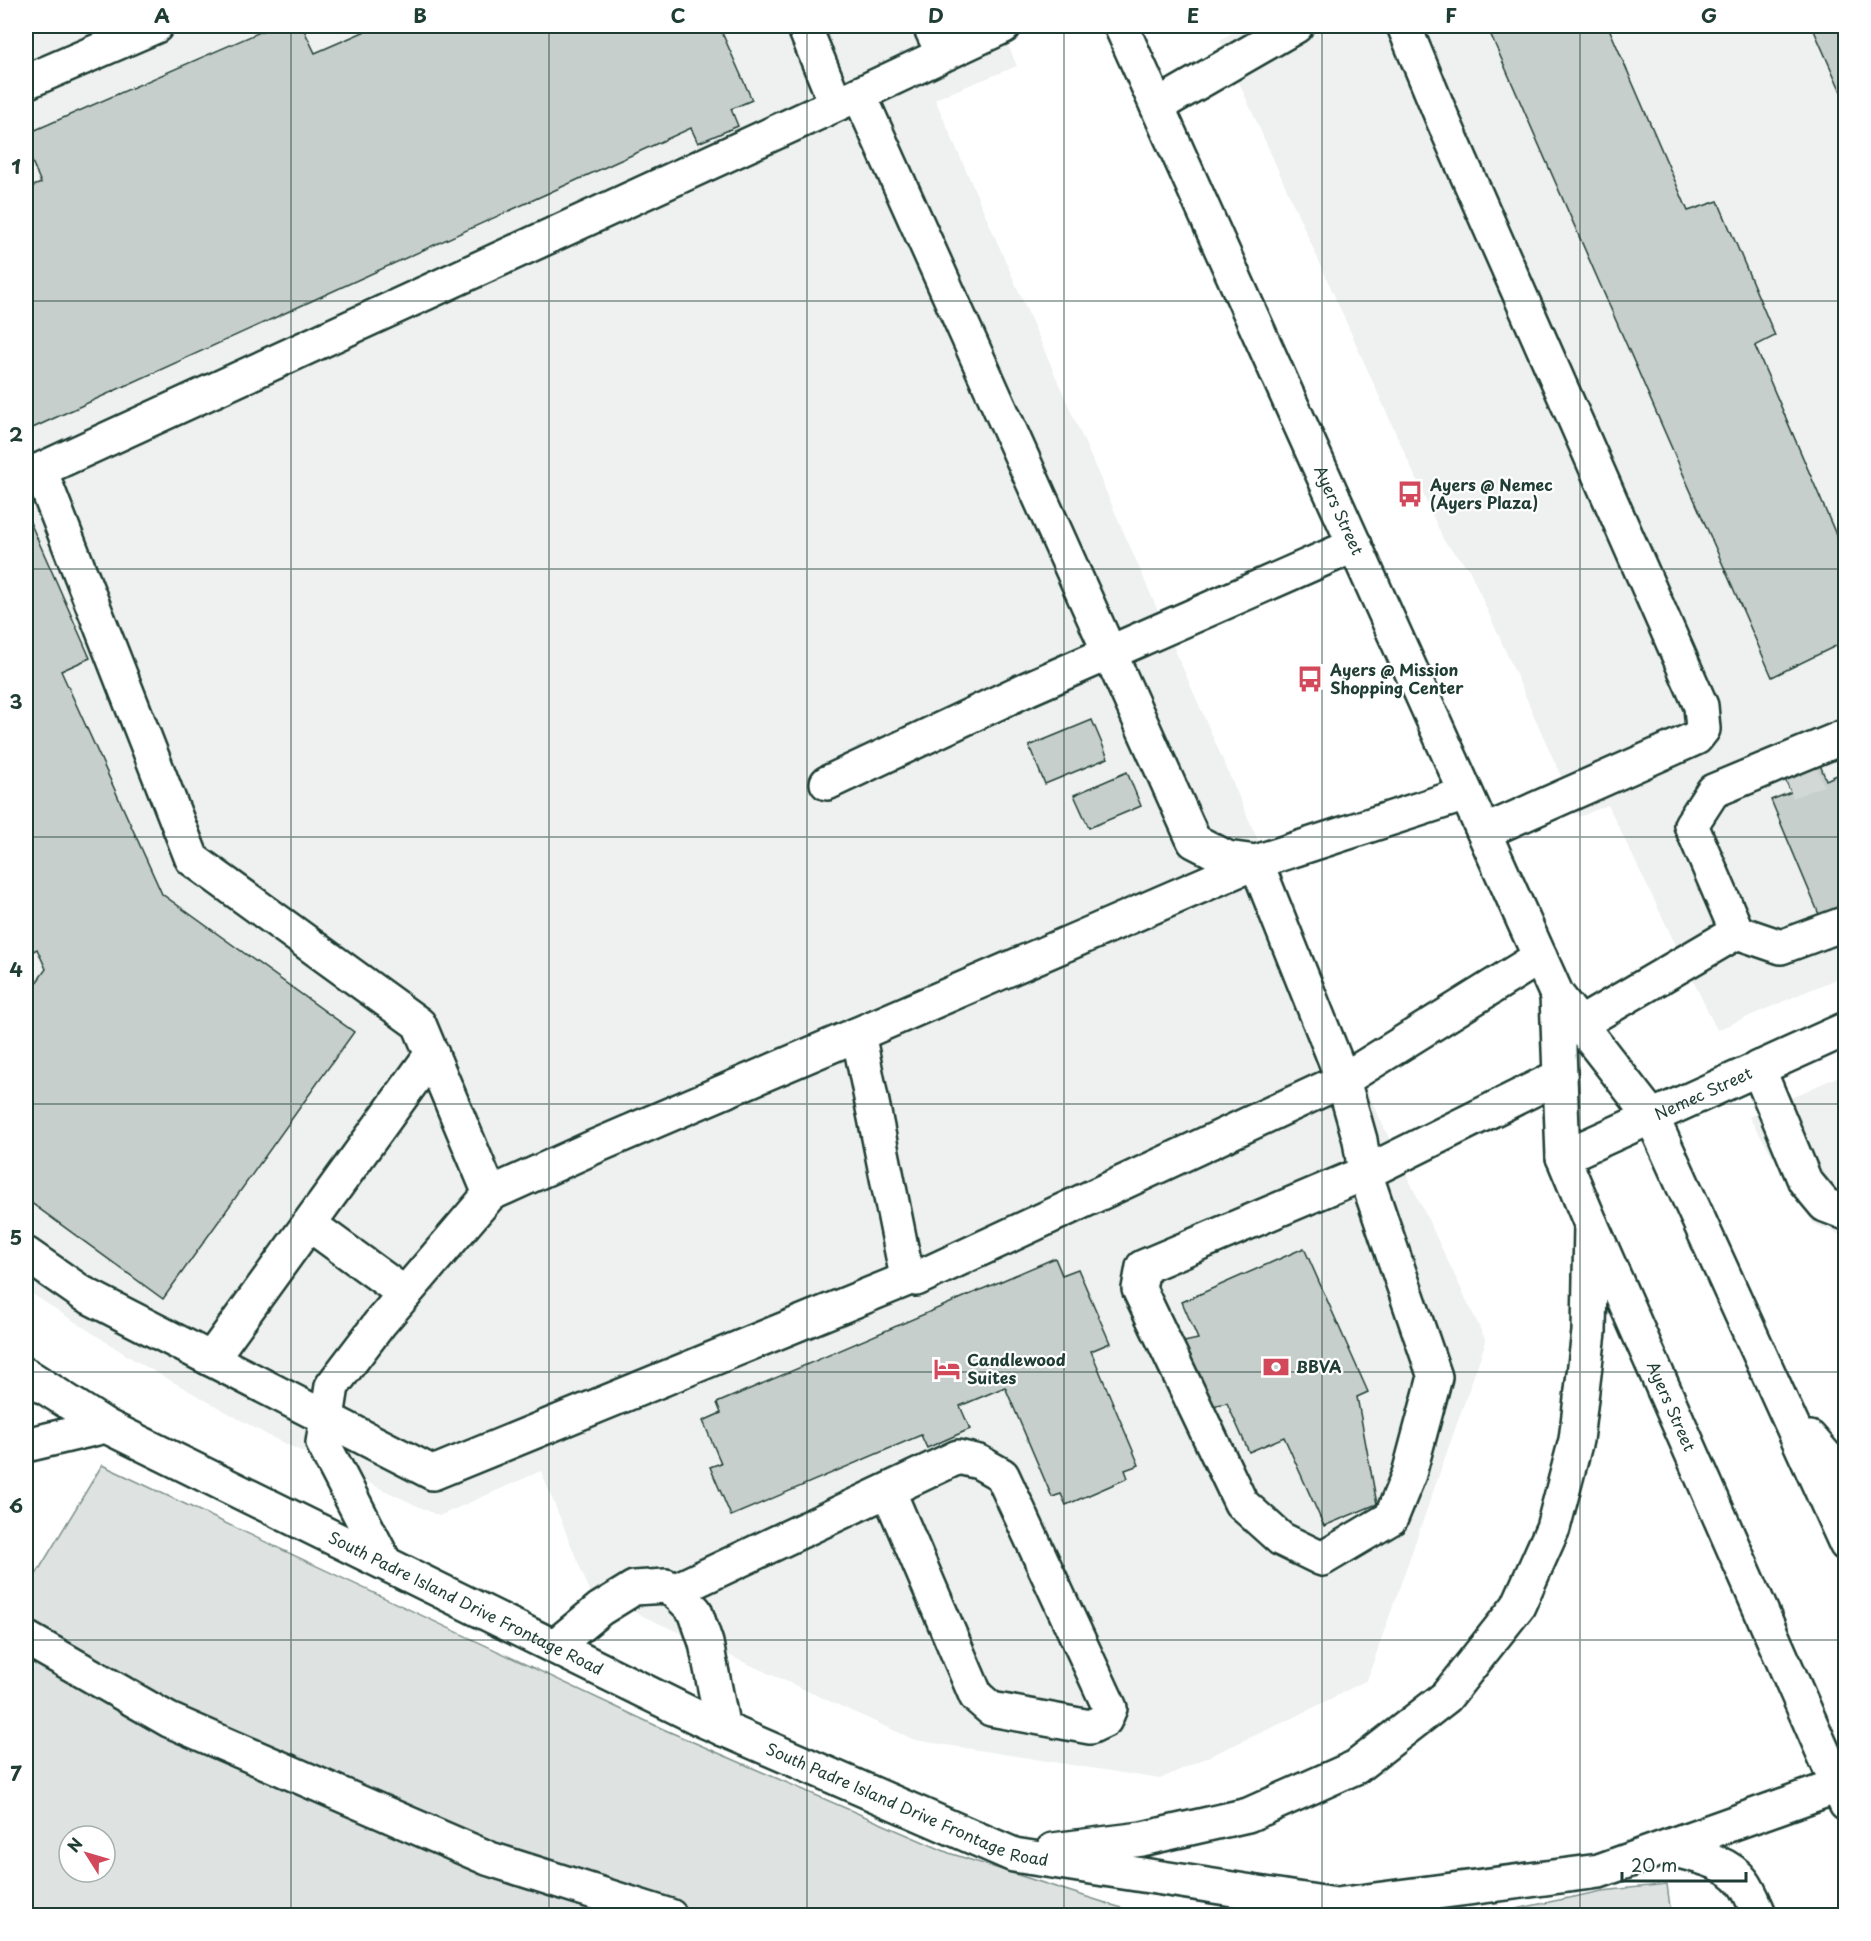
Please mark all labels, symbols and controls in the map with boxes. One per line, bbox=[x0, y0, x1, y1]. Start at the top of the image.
text: A bbox=[154, 0, 170, 30]
text: B bbox=[413, 0, 427, 30]
text: C bbox=[670, 0, 686, 30]
text: D bbox=[928, 0, 944, 30]
text: E bbox=[1187, 0, 1199, 30]
text: F bbox=[1445, 0, 1457, 30]
text: G bbox=[1701, 0, 1717, 30]
text: 1 bbox=[11, 151, 21, 181]
text: 2 bbox=[9, 419, 23, 449]
street label: Ayers Street bbox=[1309, 461, 1371, 559]
place label: Ayers @ Nemec (Ayers Plaza) bbox=[1429, 472, 1553, 514]
bus stop icon: Ayers @ Nemec (Ayers Plaza) bbox=[1395, 479, 1425, 509]
place label: Ayers @ Mission Shopping Center bbox=[1329, 657, 1464, 699]
bus stop icon: Ayers @ Mission Shopping Center bbox=[1295, 664, 1325, 694]
text: 3 bbox=[9, 686, 23, 716]
text: 4 bbox=[9, 954, 23, 984]
street label: Nemec Street bbox=[1650, 1060, 1756, 1125]
text: 5 bbox=[10, 1222, 22, 1252]
place label: Candlewood Suites bbox=[967, 1347, 1066, 1389]
bank icon: BBVA bbox=[1261, 1352, 1291, 1382]
hotel icon: Candlewood Suites bbox=[932, 1354, 962, 1384]
place label: BBVA bbox=[1296, 1354, 1342, 1378]
street label: Ayers Street bbox=[1642, 1357, 1703, 1455]
text: 6 bbox=[9, 1490, 23, 1520]
street label: South Padre Island Drive Frontage Road bbox=[325, 1524, 608, 1680]
street label: South Padre Island Drive Frontage Road bbox=[763, 1736, 1050, 1871]
text: 7 bbox=[10, 1758, 22, 1788]
north arrow bbox=[57, 1824, 117, 1884]
text: N bbox=[61, 1832, 88, 1857]
scale bar bbox=[1622, 1845, 1746, 1883]
text: 20 m bbox=[1631, 1851, 1677, 1878]

